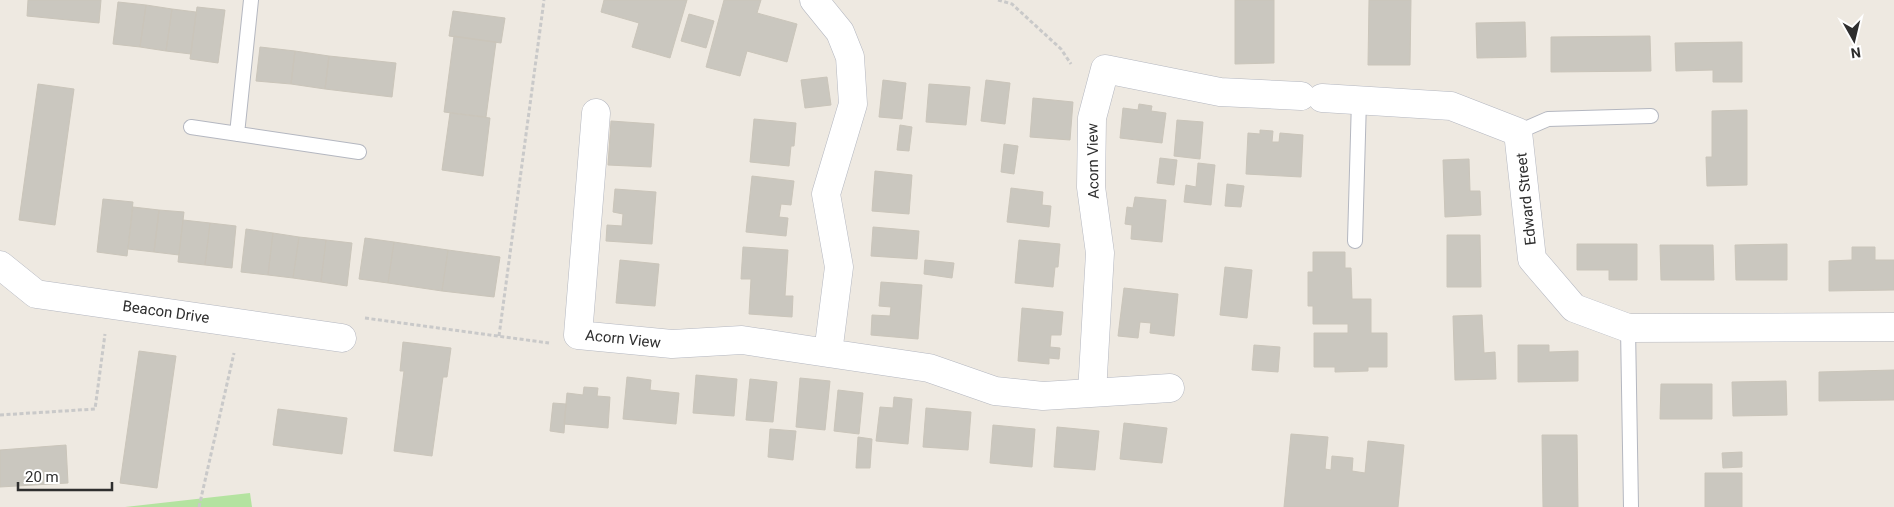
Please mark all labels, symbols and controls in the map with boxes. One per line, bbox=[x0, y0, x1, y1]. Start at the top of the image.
north arrow bbox=[1829, 15, 1879, 65]
text: N bbox=[1850, 44, 1862, 61]
street label: Acorn View bbox=[1083, 123, 1103, 199]
street label: Edward Street bbox=[1512, 152, 1540, 246]
street label: Beacon Drive bbox=[121, 297, 211, 327]
street label: Acorn View bbox=[584, 326, 662, 352]
scale bar bbox=[18, 460, 111, 492]
text: 20 m bbox=[25, 468, 59, 486]

